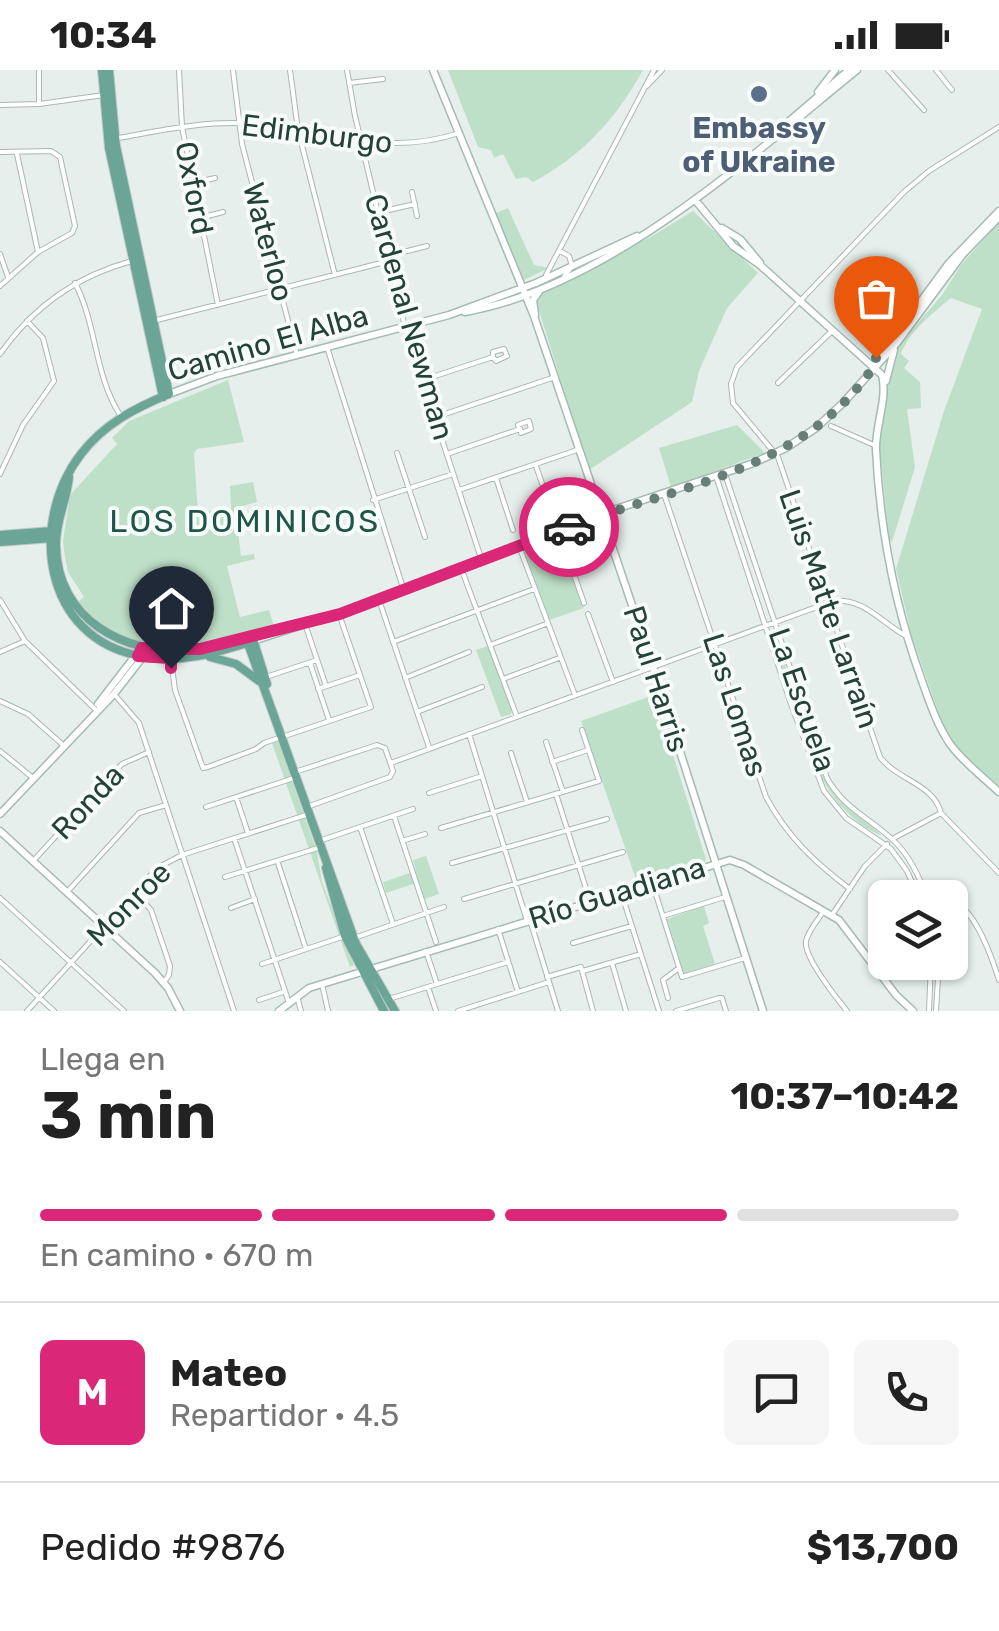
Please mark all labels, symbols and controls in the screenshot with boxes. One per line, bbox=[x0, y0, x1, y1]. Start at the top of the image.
text: 10:34 bbox=[50, 12, 157, 58]
marker: Embassy of Ukraine bbox=[748, 83, 770, 105]
street label: Edimburgo bbox=[239, 107, 395, 161]
place label: Embassy of Ukraine bbox=[682, 110, 836, 180]
street label: Oxford bbox=[167, 139, 221, 237]
street label: Waterloo bbox=[235, 179, 301, 305]
street label: Cardenal Newman bbox=[357, 190, 461, 444]
pin bbox=[834, 256, 919, 359]
icon: bag bbox=[849, 271, 904, 326]
street label: Camino El Alba bbox=[164, 297, 372, 389]
courier bbox=[519, 477, 619, 577]
street label: Luis Matte Larraín bbox=[771, 485, 887, 733]
icon: car bbox=[542, 500, 597, 555]
district label: LOS DOMINICOS bbox=[109, 502, 381, 540]
pin bbox=[129, 566, 214, 669]
icon: home bbox=[144, 581, 199, 636]
street label: Paul Harris bbox=[615, 601, 697, 757]
street label: La Escuela bbox=[761, 623, 843, 777]
street label: Las Lomas bbox=[695, 629, 775, 781]
street label: Ronda bbox=[44, 757, 132, 847]
street label: Río Guadiana bbox=[524, 849, 710, 937]
street label: Monroe bbox=[79, 854, 179, 954]
map controls bbox=[868, 880, 968, 980]
button: layers bbox=[868, 880, 968, 980]
text: Llega en bbox=[40, 1040, 166, 1078]
text: 10:37–10:42 bbox=[730, 1073, 959, 1119]
text: 3 min bbox=[40, 1077, 217, 1154]
text: En camino · 670 m bbox=[40, 1236, 313, 1274]
button: chat bbox=[724, 1340, 829, 1445]
button: phone bbox=[854, 1340, 959, 1445]
text: Mateo bbox=[170, 1350, 287, 1396]
text: M bbox=[77, 1369, 108, 1415]
text: Repartidor · 4.5 bbox=[170, 1396, 399, 1434]
text: Pedido #9876 bbox=[40, 1524, 285, 1570]
text: $13,700 bbox=[807, 1524, 959, 1570]

